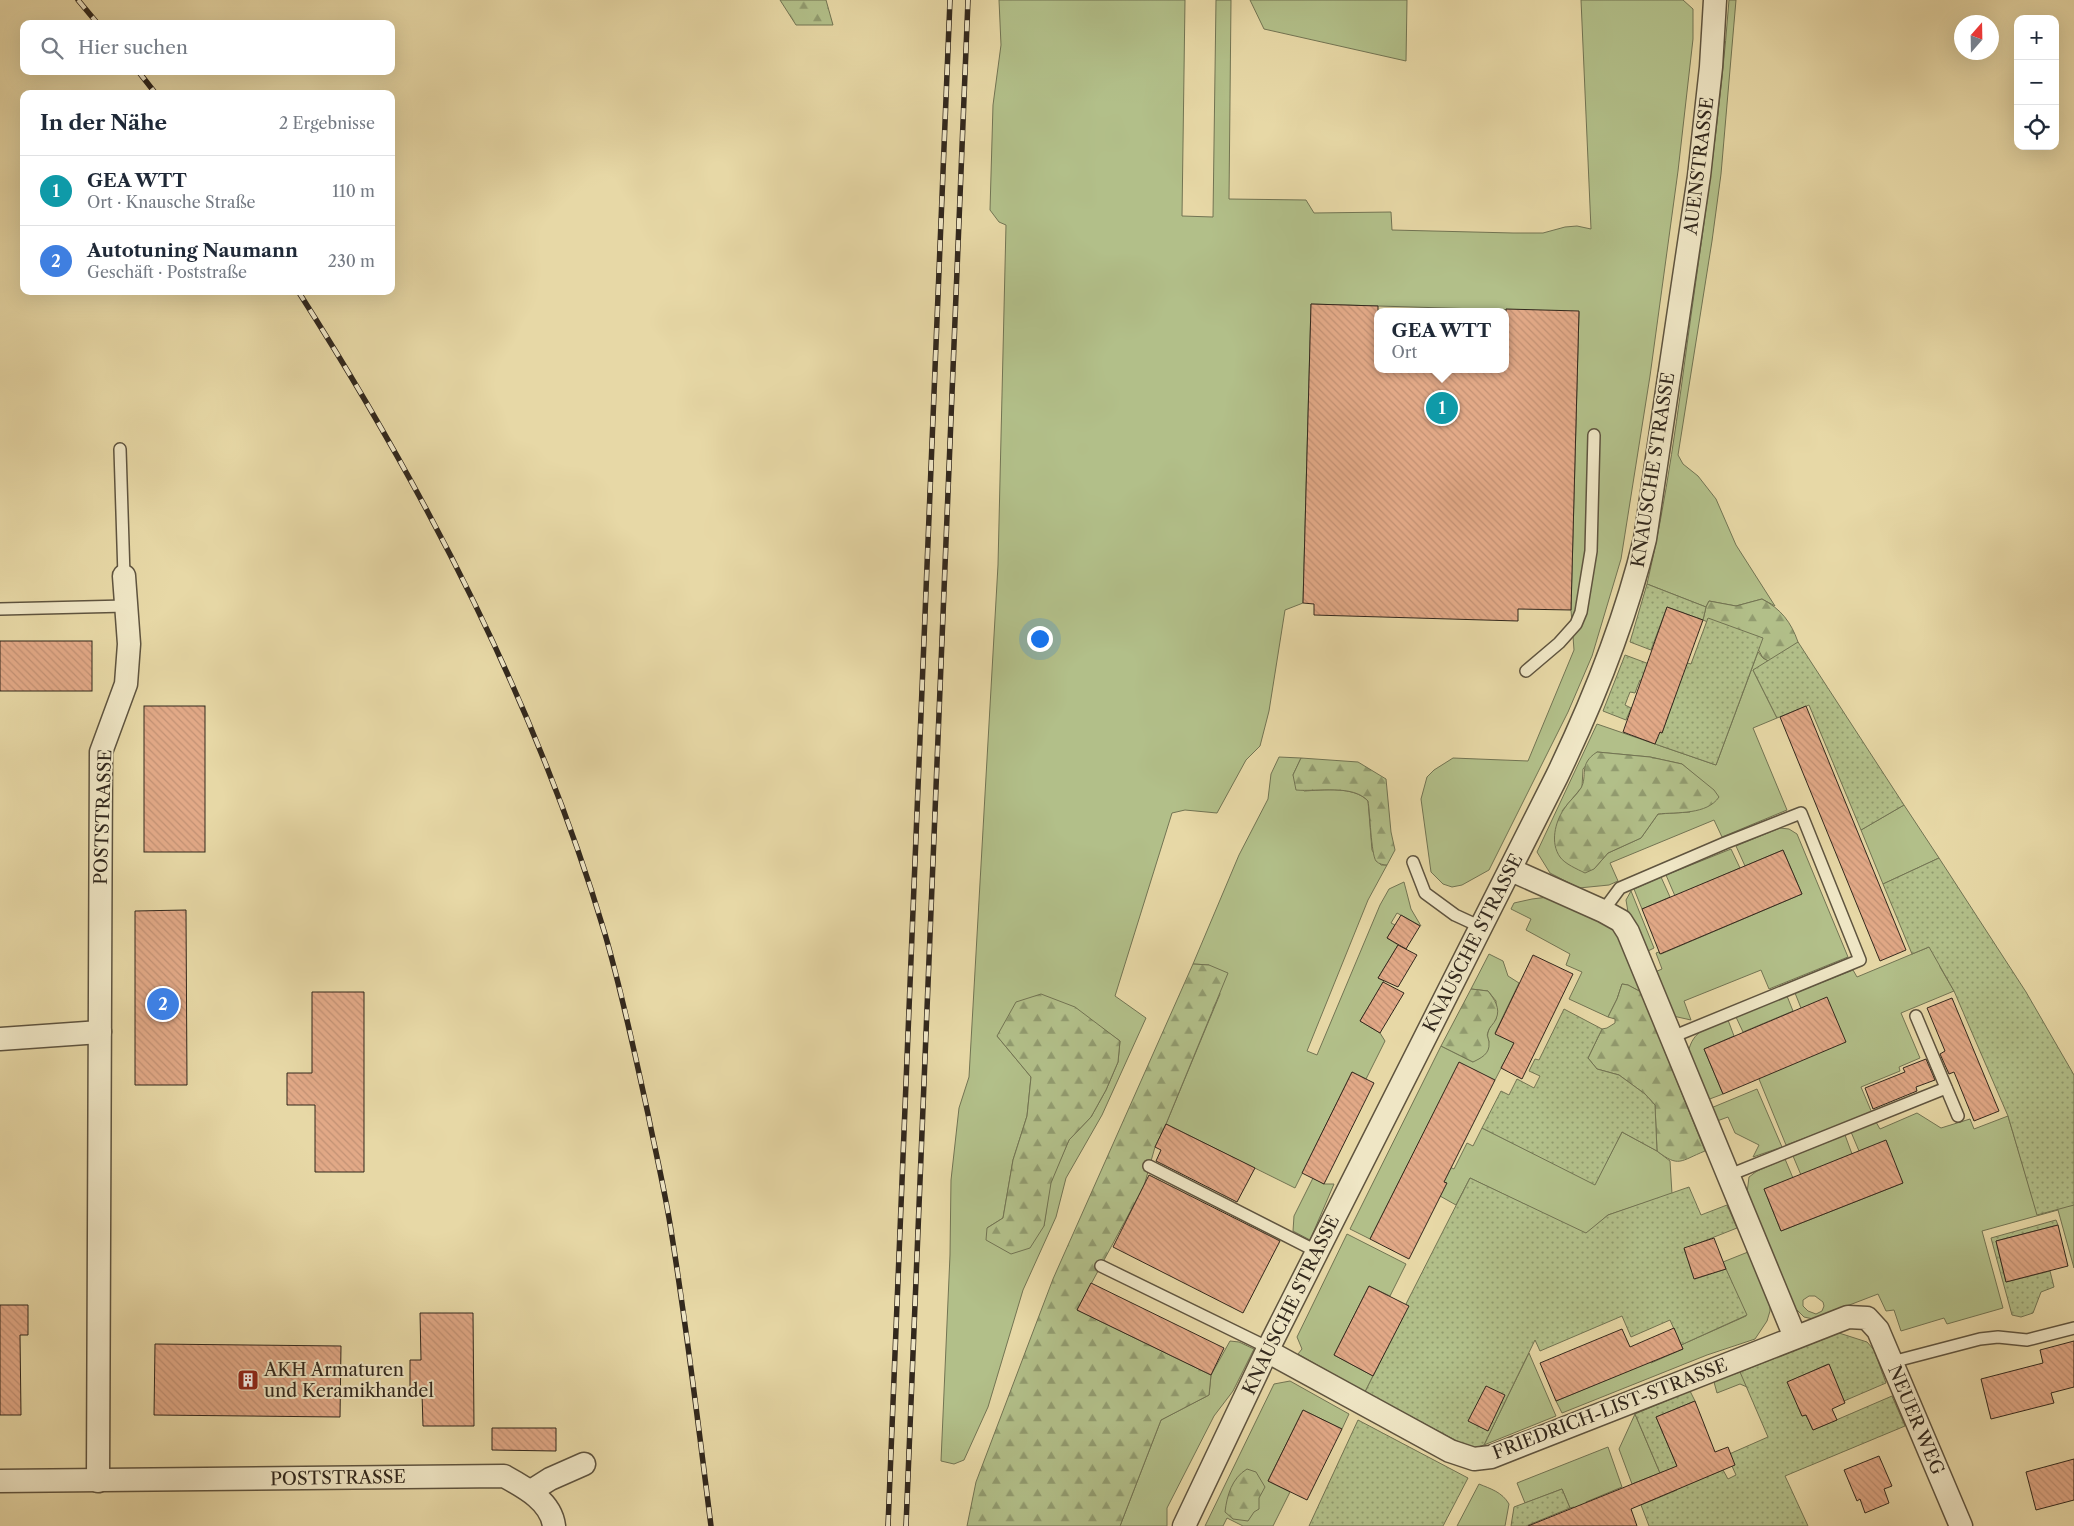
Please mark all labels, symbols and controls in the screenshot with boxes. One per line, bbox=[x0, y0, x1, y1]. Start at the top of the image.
north arrow bbox=[1954, 15, 1999, 60]
map controls bbox=[2014, 15, 2059, 150]
button: + bbox=[2014, 15, 2059, 60]
search box bbox=[20, 20, 395, 75]
icon: search bbox=[38, 34, 66, 62]
text: Hier suchen bbox=[78, 36, 188, 59]
button: − bbox=[2014, 60, 2059, 105]
street label: AUENSTRASSE bbox=[1680, 96, 1718, 237]
button: locate bbox=[2014, 105, 2059, 150]
text: In der Nähe bbox=[40, 110, 167, 135]
text: 2 Ergebnisse bbox=[279, 113, 375, 133]
text: GEA WTT bbox=[87, 169, 187, 192]
text: 1 bbox=[52, 181, 60, 201]
text: 110 m bbox=[332, 181, 375, 201]
text: Ort · Knausche Straße bbox=[87, 192, 256, 212]
text: Autotuning Naumann bbox=[87, 239, 298, 262]
text: 2 bbox=[51, 251, 61, 271]
text: 230 m bbox=[328, 251, 375, 271]
text: Geschäft · Poststraße bbox=[87, 262, 247, 282]
popup bbox=[1374, 308, 1509, 373]
text: GEA WTT bbox=[1392, 319, 1491, 342]
text: Ort bbox=[1392, 342, 1417, 362]
street label: KNAUSCHE STRASSE bbox=[1627, 371, 1679, 569]
pin: 1 bbox=[1426, 389, 1458, 427]
your location bbox=[1027, 626, 1053, 652]
street label: POSTSTRASSE bbox=[90, 749, 116, 885]
street label: KNAUSCHE STRASSE bbox=[1418, 850, 1528, 1036]
pin: 2 bbox=[147, 985, 179, 1023]
street label: KNAUSCHE STRASSE bbox=[1238, 1212, 1344, 1398]
street label: FRIEDRICH-LIST-STRASSE bbox=[1489, 1354, 1731, 1464]
place label: AKH Armaturen und Keramikhandel bbox=[263, 1359, 434, 1402]
street label: NEUER WEG bbox=[1883, 1362, 1949, 1478]
building icon: AKH Armaturen und Keramikhandel bbox=[236, 1368, 260, 1392]
street label: POSTSTRASSE bbox=[270, 1466, 406, 1490]

